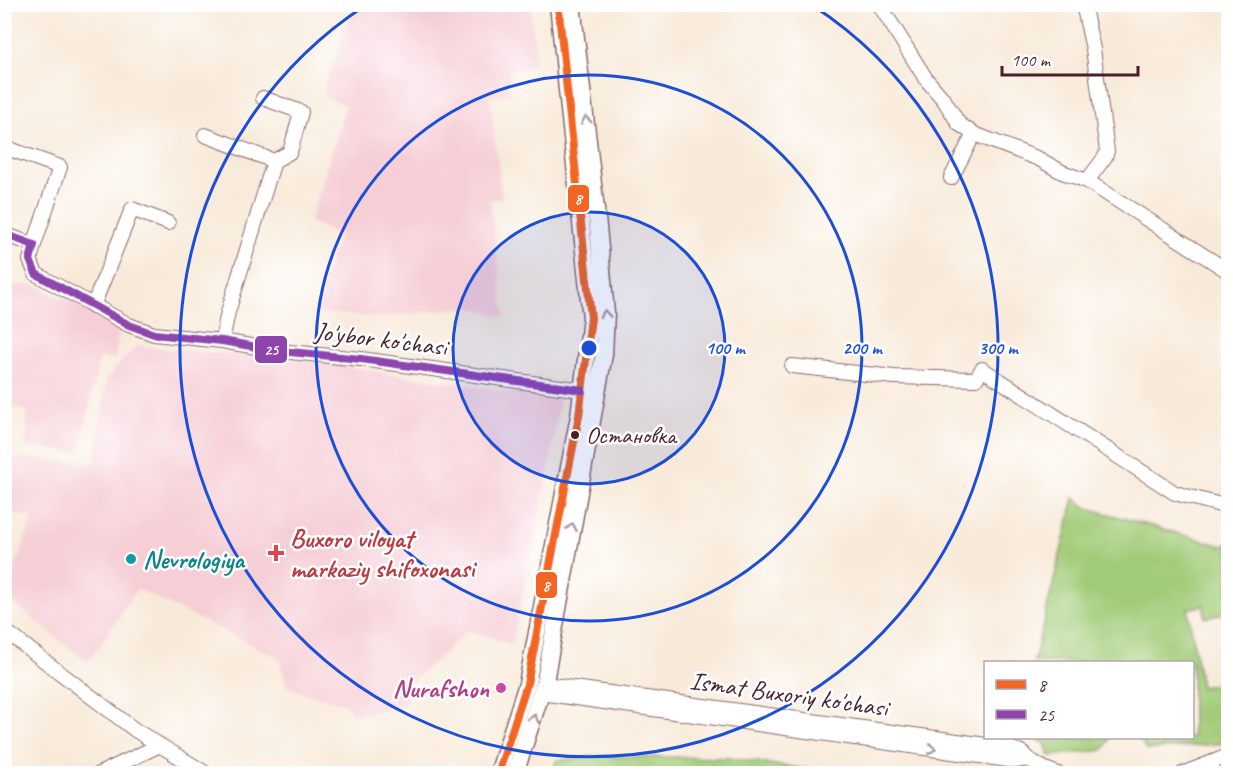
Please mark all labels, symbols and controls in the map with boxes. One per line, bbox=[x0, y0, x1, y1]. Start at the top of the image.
scale bar bbox=[1002, 39, 1138, 77]
text: 100 m bbox=[1011, 49, 1052, 71]
one-way arrow bbox=[580, 116, 593, 125]
line badge: 8 bbox=[567, 184, 590, 213]
text: 8 bbox=[574, 189, 583, 209]
one-way arrow bbox=[599, 310, 612, 319]
street label: Jo'ybor ko'chasi bbox=[311, 314, 452, 364]
line badge: 25 bbox=[254, 335, 288, 364]
text: 100 m bbox=[706, 337, 746, 359]
text: 200 m bbox=[843, 337, 883, 359]
text: 300 m bbox=[979, 337, 1019, 359]
centre of rings bbox=[579, 338, 599, 358]
text: 25 bbox=[264, 340, 280, 360]
place label: Остановка bbox=[586, 420, 678, 450]
marker: Остановка bbox=[569, 429, 581, 441]
place label: Buxoro viloyat markaziy shifoxonasi bbox=[290, 522, 477, 585]
one-way arrow bbox=[565, 522, 578, 532]
place label: Nevrologiya bbox=[143, 543, 246, 576]
marker: Buxoro viloyat markaziy shifoxonasi bbox=[267, 544, 285, 562]
marker: Nevrologiya bbox=[124, 552, 138, 566]
line badge: 8 bbox=[535, 571, 558, 599]
text: 8 bbox=[542, 576, 551, 596]
legend bbox=[984, 661, 1194, 739]
street label: Ismat Buxoriy ko'chasi bbox=[688, 664, 893, 725]
place label: Nurafshon bbox=[393, 672, 490, 705]
text: 8 bbox=[1038, 674, 1048, 696]
marker: Nurafshon bbox=[494, 681, 508, 695]
text: 25 bbox=[1038, 704, 1055, 726]
one-way arrow bbox=[527, 713, 539, 724]
one-way arrow bbox=[927, 742, 936, 754]

